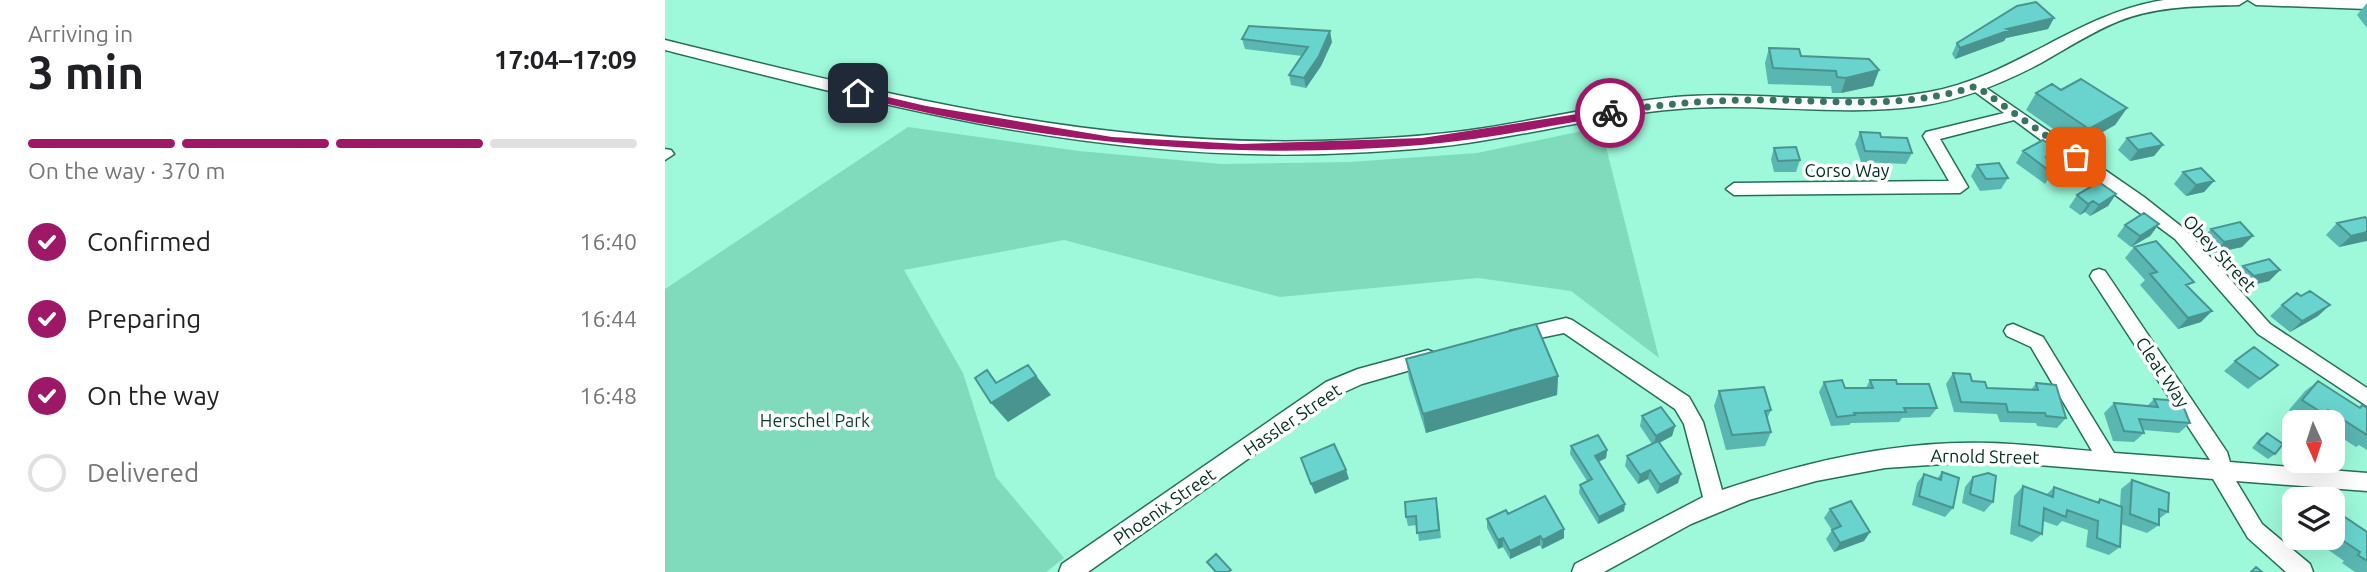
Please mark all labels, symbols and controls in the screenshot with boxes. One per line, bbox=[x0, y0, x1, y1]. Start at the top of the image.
text: Arriving in bbox=[28, 21, 133, 46]
text: 17:04–17:09 bbox=[494, 45, 637, 74]
text: 3 min bbox=[28, 46, 144, 98]
pin bbox=[828, 63, 888, 123]
icon: home bbox=[839, 74, 877, 112]
courier bbox=[1575, 78, 1645, 148]
icon: bike bbox=[1591, 94, 1629, 132]
pin bbox=[2046, 127, 2106, 187]
icon: bag bbox=[2057, 138, 2095, 176]
text: On the way · 370 m bbox=[28, 158, 225, 183]
street label: Corso Way bbox=[1804, 160, 1890, 180]
street label: Obey Street bbox=[2179, 211, 2261, 295]
icon: check bbox=[28, 223, 66, 261]
text: Confirmed bbox=[87, 227, 211, 256]
text: 16:40 bbox=[579, 229, 637, 254]
icon: check bbox=[28, 300, 66, 338]
text: Preparing bbox=[87, 304, 201, 333]
text: 16:44 bbox=[579, 306, 637, 331]
street label: Cleat Way bbox=[2132, 333, 2194, 411]
icon: check bbox=[28, 377, 66, 415]
street label: Hassler Street bbox=[1239, 379, 1345, 459]
text: On the way bbox=[87, 381, 219, 410]
text: 16:48 bbox=[579, 383, 637, 408]
park label: Herschel Park bbox=[760, 410, 870, 430]
north arrow bbox=[2282, 410, 2345, 472]
map controls bbox=[2282, 410, 2345, 550]
street label: Arnold Street bbox=[1930, 445, 2040, 467]
text: Delivered bbox=[87, 458, 199, 487]
street label: Phoenix Street bbox=[1109, 463, 1219, 549]
button: layers bbox=[2282, 487, 2345, 550]

